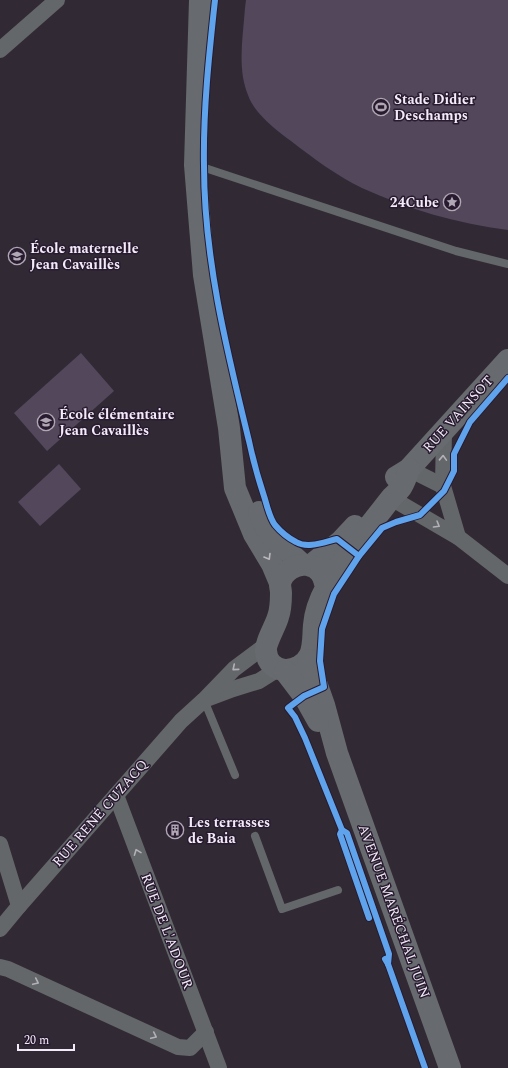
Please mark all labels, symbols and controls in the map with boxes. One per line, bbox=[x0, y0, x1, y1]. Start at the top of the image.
place label: Stade Didier Deschamps bbox=[394, 89, 475, 126]
sports icon: Stade Didier Deschamps bbox=[371, 97, 391, 117]
place label: 24Cube bbox=[390, 192, 439, 213]
place icon: 24Cube bbox=[442, 192, 462, 212]
place label: École maternelle Jean Cavaillès bbox=[30, 238, 139, 275]
school or university icon: École maternelle Jean Cavaillès bbox=[7, 246, 27, 266]
street label: RUE VAINSOT bbox=[418, 371, 498, 457]
place label: École élémentaire Jean Cavaillès bbox=[59, 404, 175, 441]
school or university icon: École élémentaire Jean Cavaillès bbox=[36, 412, 56, 432]
one-way arrow bbox=[439, 455, 448, 461]
one-way arrow bbox=[432, 520, 440, 527]
one-way arrow bbox=[263, 553, 271, 560]
one-way arrow bbox=[232, 664, 240, 671]
street label: RUE RENÉ CUZACQ bbox=[47, 754, 153, 871]
place label: Les terrasses de Baia bbox=[188, 812, 270, 849]
building icon: Les terrasses de Baia bbox=[165, 820, 185, 840]
street label: AVENUE MARÉCHAL JUIN bbox=[353, 821, 435, 1001]
one-way arrow bbox=[134, 848, 142, 855]
street label: RUE DE L'ADOUR bbox=[135, 870, 199, 992]
one-way arrow bbox=[32, 977, 39, 985]
scale bar bbox=[18, 1026, 74, 1052]
text: 20 m bbox=[24, 1031, 49, 1050]
one-way arrow bbox=[150, 1031, 157, 1039]

